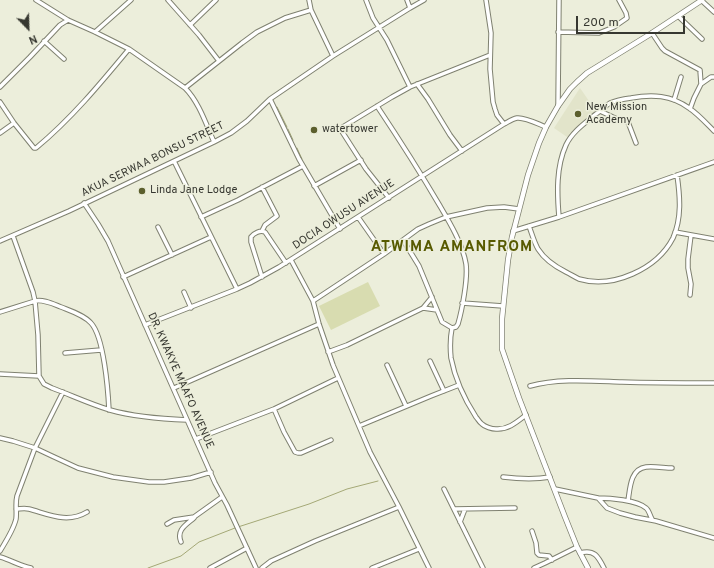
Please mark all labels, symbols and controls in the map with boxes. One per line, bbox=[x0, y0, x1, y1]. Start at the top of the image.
north arrow bbox=[8, 8, 48, 48]
scale bar bbox=[578, 8, 687, 34]
text: 200 m bbox=[583, 15, 619, 31]
text: N bbox=[26, 31, 39, 47]
place label: New Mission Academy bbox=[586, 101, 647, 127]
marker: New Mission Academy bbox=[573, 109, 583, 119]
street label: AKUA SERWAA BONSU STREET bbox=[79, 120, 227, 200]
place label: watertower bbox=[322, 123, 378, 137]
marker: watertower bbox=[309, 125, 319, 135]
street label: DOCIA OWUSU AVENUE bbox=[291, 177, 397, 253]
place label: Linda Jane Lodge bbox=[150, 184, 237, 198]
marker: Linda Jane Lodge bbox=[137, 186, 147, 196]
district label: ATWIMA AMANFROM bbox=[371, 239, 533, 257]
street label: DR. KWAKYE MAAFO AVENUE bbox=[144, 311, 216, 451]

